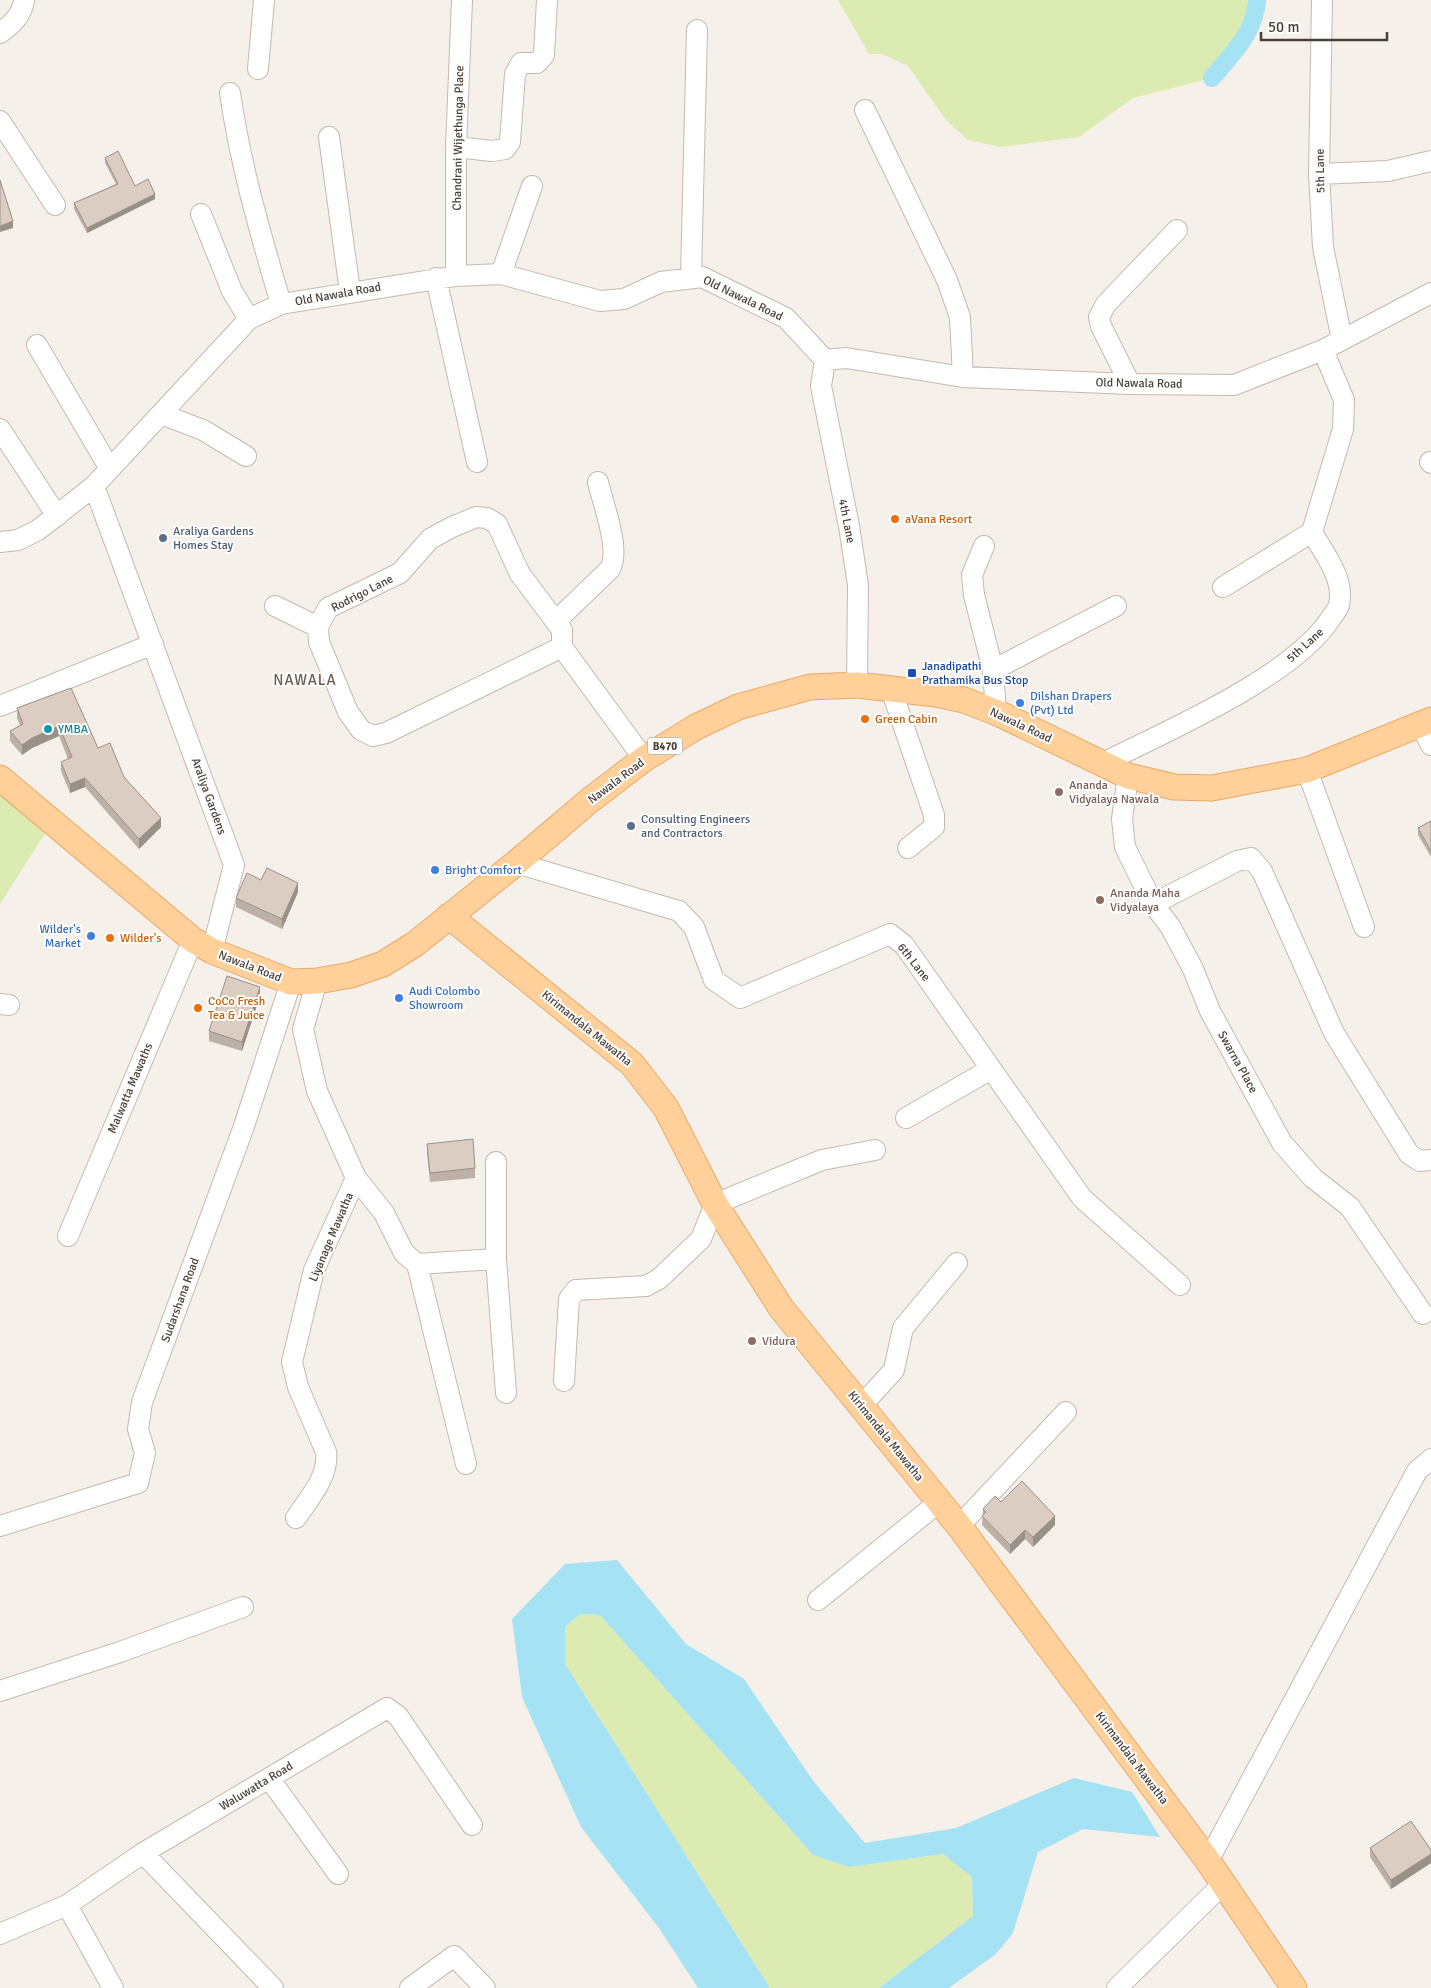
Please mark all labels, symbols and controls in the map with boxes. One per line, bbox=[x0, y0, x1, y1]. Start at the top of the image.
scale bar bbox=[1261, 10, 1387, 42]
text: 50 m bbox=[1268, 18, 1299, 36]
street label: Chandrani Wijethunga Place bbox=[450, 65, 467, 211]
street label: 5th Lane bbox=[1313, 149, 1328, 193]
street label: Old Nawala Road bbox=[700, 273, 785, 324]
street label: Old Nawala Road bbox=[294, 280, 382, 309]
street label: Old Nawala Road bbox=[1095, 375, 1183, 392]
street label: 4th Lane bbox=[835, 498, 858, 544]
place label: aVana Resort bbox=[905, 512, 972, 527]
marker: aVana Resort bbox=[889, 513, 901, 525]
place label: Araliya Gardens Homes Stay bbox=[173, 524, 254, 553]
marker: Araliya Gardens Homes Stay bbox=[157, 532, 169, 544]
street label: Rodrigo Lane bbox=[329, 571, 396, 615]
street label: 5th Lane bbox=[1284, 625, 1327, 666]
place label: Janadipathi Prathamika Bus Stop bbox=[922, 659, 1028, 688]
marker: Janadipathi Prathamika Bus Stop bbox=[906, 667, 918, 679]
district label: NAWALA bbox=[273, 671, 337, 689]
place label: Dilshan Drapers (Pvt) Ltd bbox=[1030, 689, 1112, 718]
marker: Dilshan Drapers (Pvt) Ltd bbox=[1014, 697, 1026, 709]
street label: Nawala Road bbox=[987, 705, 1054, 746]
place label: Green Cabin bbox=[875, 712, 937, 727]
marker: Green Cabin bbox=[859, 713, 871, 725]
place label: YMBA bbox=[58, 722, 89, 737]
marker: YMBA bbox=[42, 723, 54, 735]
road number: B470 bbox=[648, 738, 682, 754]
street label: Nawala Road bbox=[585, 755, 647, 807]
street label: Araliya Gardens bbox=[188, 756, 229, 837]
place label: Ananda Vidyalaya Nawala bbox=[1069, 778, 1159, 807]
marker: Ananda Vidyalaya Nawala bbox=[1053, 786, 1065, 798]
place label: Consulting Engineers and Contractors bbox=[641, 812, 750, 841]
marker: Consulting Engineers and Contractors bbox=[625, 820, 637, 832]
place label: Bright Comfort bbox=[445, 863, 522, 878]
marker: Bright Comfort bbox=[429, 864, 441, 876]
place label: Ananda Maha Vidyalaya bbox=[1110, 886, 1180, 915]
marker: Ananda Maha Vidyalaya bbox=[1094, 894, 1106, 906]
place label: Wilder's Market bbox=[40, 922, 81, 951]
marker: Wilder's Market bbox=[85, 930, 97, 942]
place label: Wilder's bbox=[120, 931, 161, 946]
marker: Wilder's bbox=[104, 932, 116, 944]
street label: 6th Lane bbox=[894, 940, 933, 985]
street label: Nawala Road bbox=[216, 948, 284, 985]
place label: Audi Colombo Showroom bbox=[409, 984, 480, 1013]
street label: Kirimandala Mawatha bbox=[538, 987, 635, 1070]
marker: Audi Colombo Showroom bbox=[393, 992, 405, 1004]
place label: CoCo Fresh Tea & Juice bbox=[208, 994, 265, 1023]
marker: CoCo Fresh Tea & Juice bbox=[192, 1002, 204, 1014]
street label: Swarna Place bbox=[1214, 1029, 1261, 1096]
street label: Malwatta Mawaths bbox=[105, 1041, 156, 1136]
street label: Liyanage Mawatha bbox=[306, 1190, 357, 1284]
street label: Sudarshana Road bbox=[158, 1256, 203, 1345]
place label: Vidura bbox=[762, 1334, 795, 1349]
marker: Vidura bbox=[746, 1335, 758, 1347]
street label: Kirimandala Mawatha bbox=[844, 1388, 927, 1485]
street label: Kirimandala Mawatha bbox=[1092, 1709, 1171, 1808]
street label: Waluwatta Road bbox=[217, 1759, 296, 1814]

